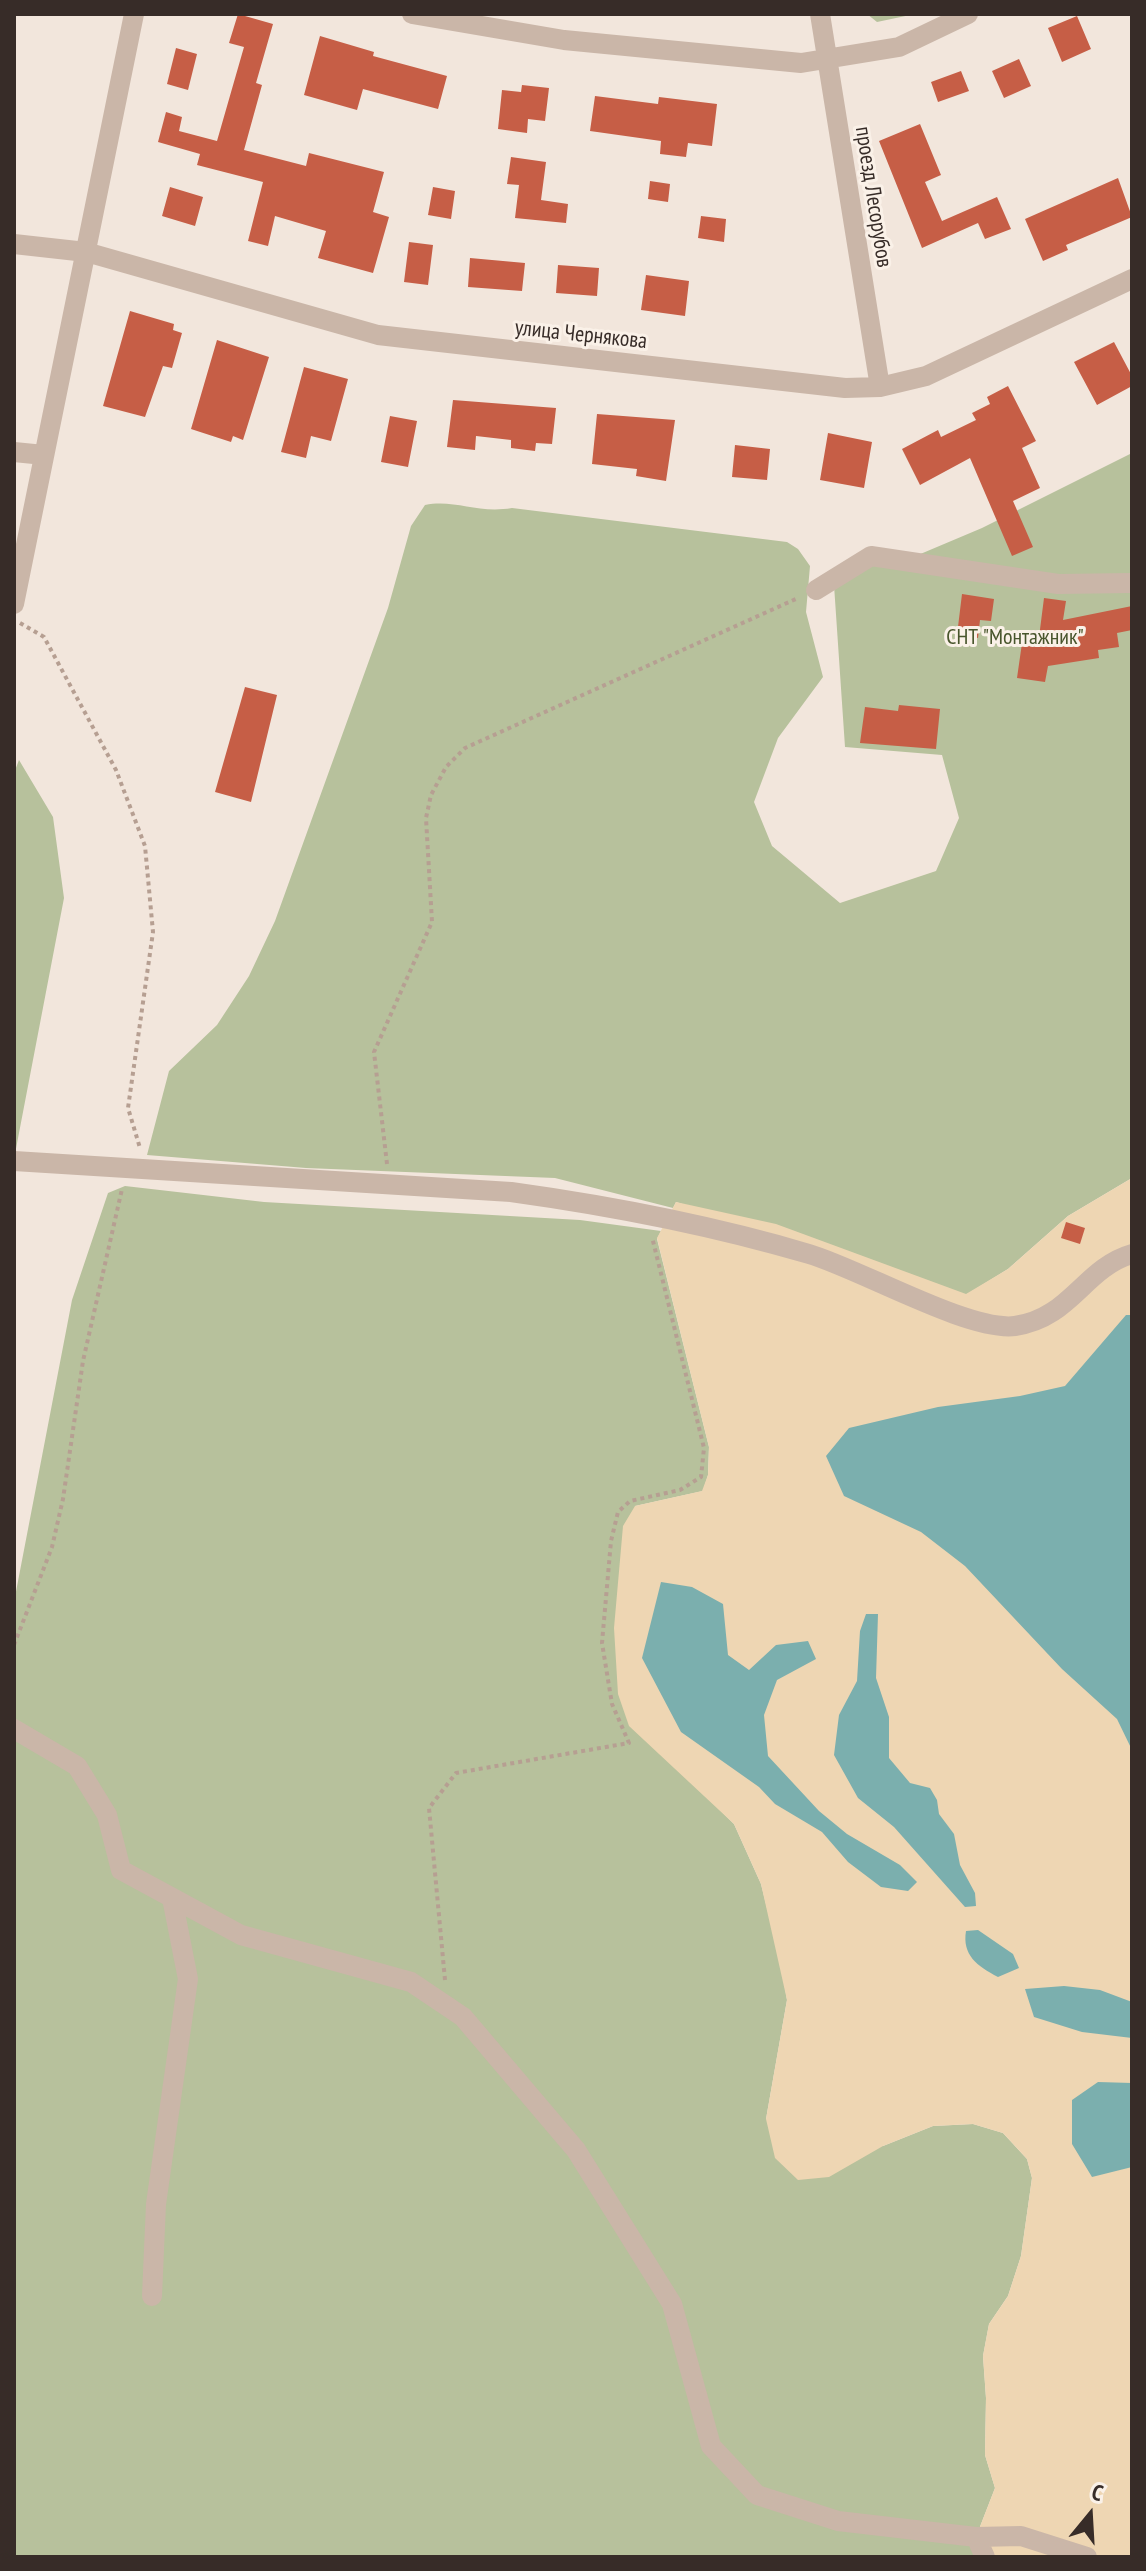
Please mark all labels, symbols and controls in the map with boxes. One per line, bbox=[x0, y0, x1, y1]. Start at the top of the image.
street label: проезд Лесорубов bbox=[849, 125, 897, 269]
street label: улица Чернякова bbox=[514, 315, 648, 355]
park label: СНТ "Монтажник" bbox=[946, 625, 1084, 651]
north arrow bbox=[1050, 2475, 1130, 2555]
text: С bbox=[1088, 2477, 1107, 2507]

